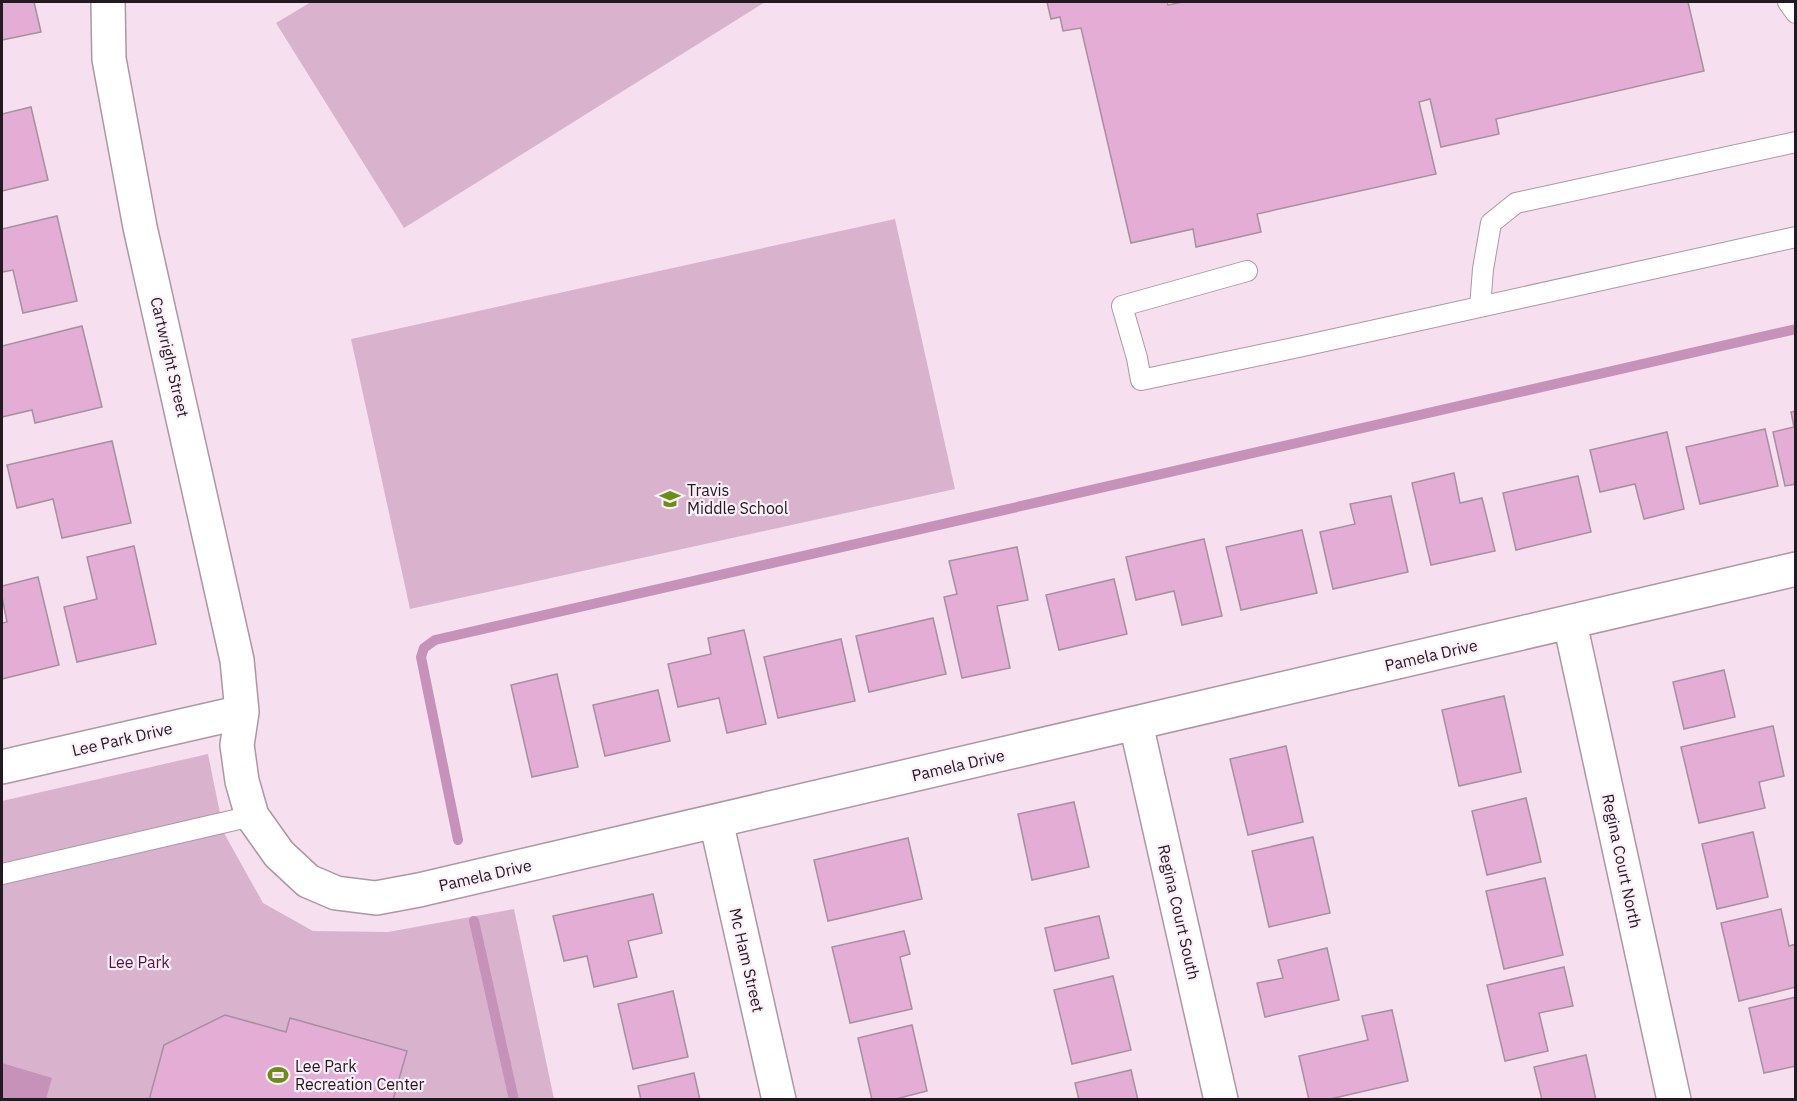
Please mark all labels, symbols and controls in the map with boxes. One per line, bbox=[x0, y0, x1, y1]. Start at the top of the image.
street label: Cartwright Street bbox=[146, 295, 194, 419]
place label: Travis Middle School bbox=[687, 480, 788, 518]
school or university icon: Travis Middle School bbox=[658, 487, 682, 511]
street label: Pamela Drive bbox=[1383, 635, 1480, 675]
street label: Lee Park Drive bbox=[70, 718, 174, 760]
street label: Pamela Drive bbox=[910, 745, 1007, 785]
street label: Regina Court North bbox=[1598, 792, 1646, 930]
street label: Regina Court South bbox=[1154, 843, 1204, 981]
street label: Pamela Drive bbox=[437, 855, 534, 895]
street label: Mc Ham Street bbox=[725, 906, 769, 1014]
park label: Lee Park bbox=[108, 952, 170, 972]
place label: Lee Park Recreation Center bbox=[295, 1056, 425, 1094]
sports icon: Lee Park Recreation Center bbox=[266, 1063, 290, 1087]

